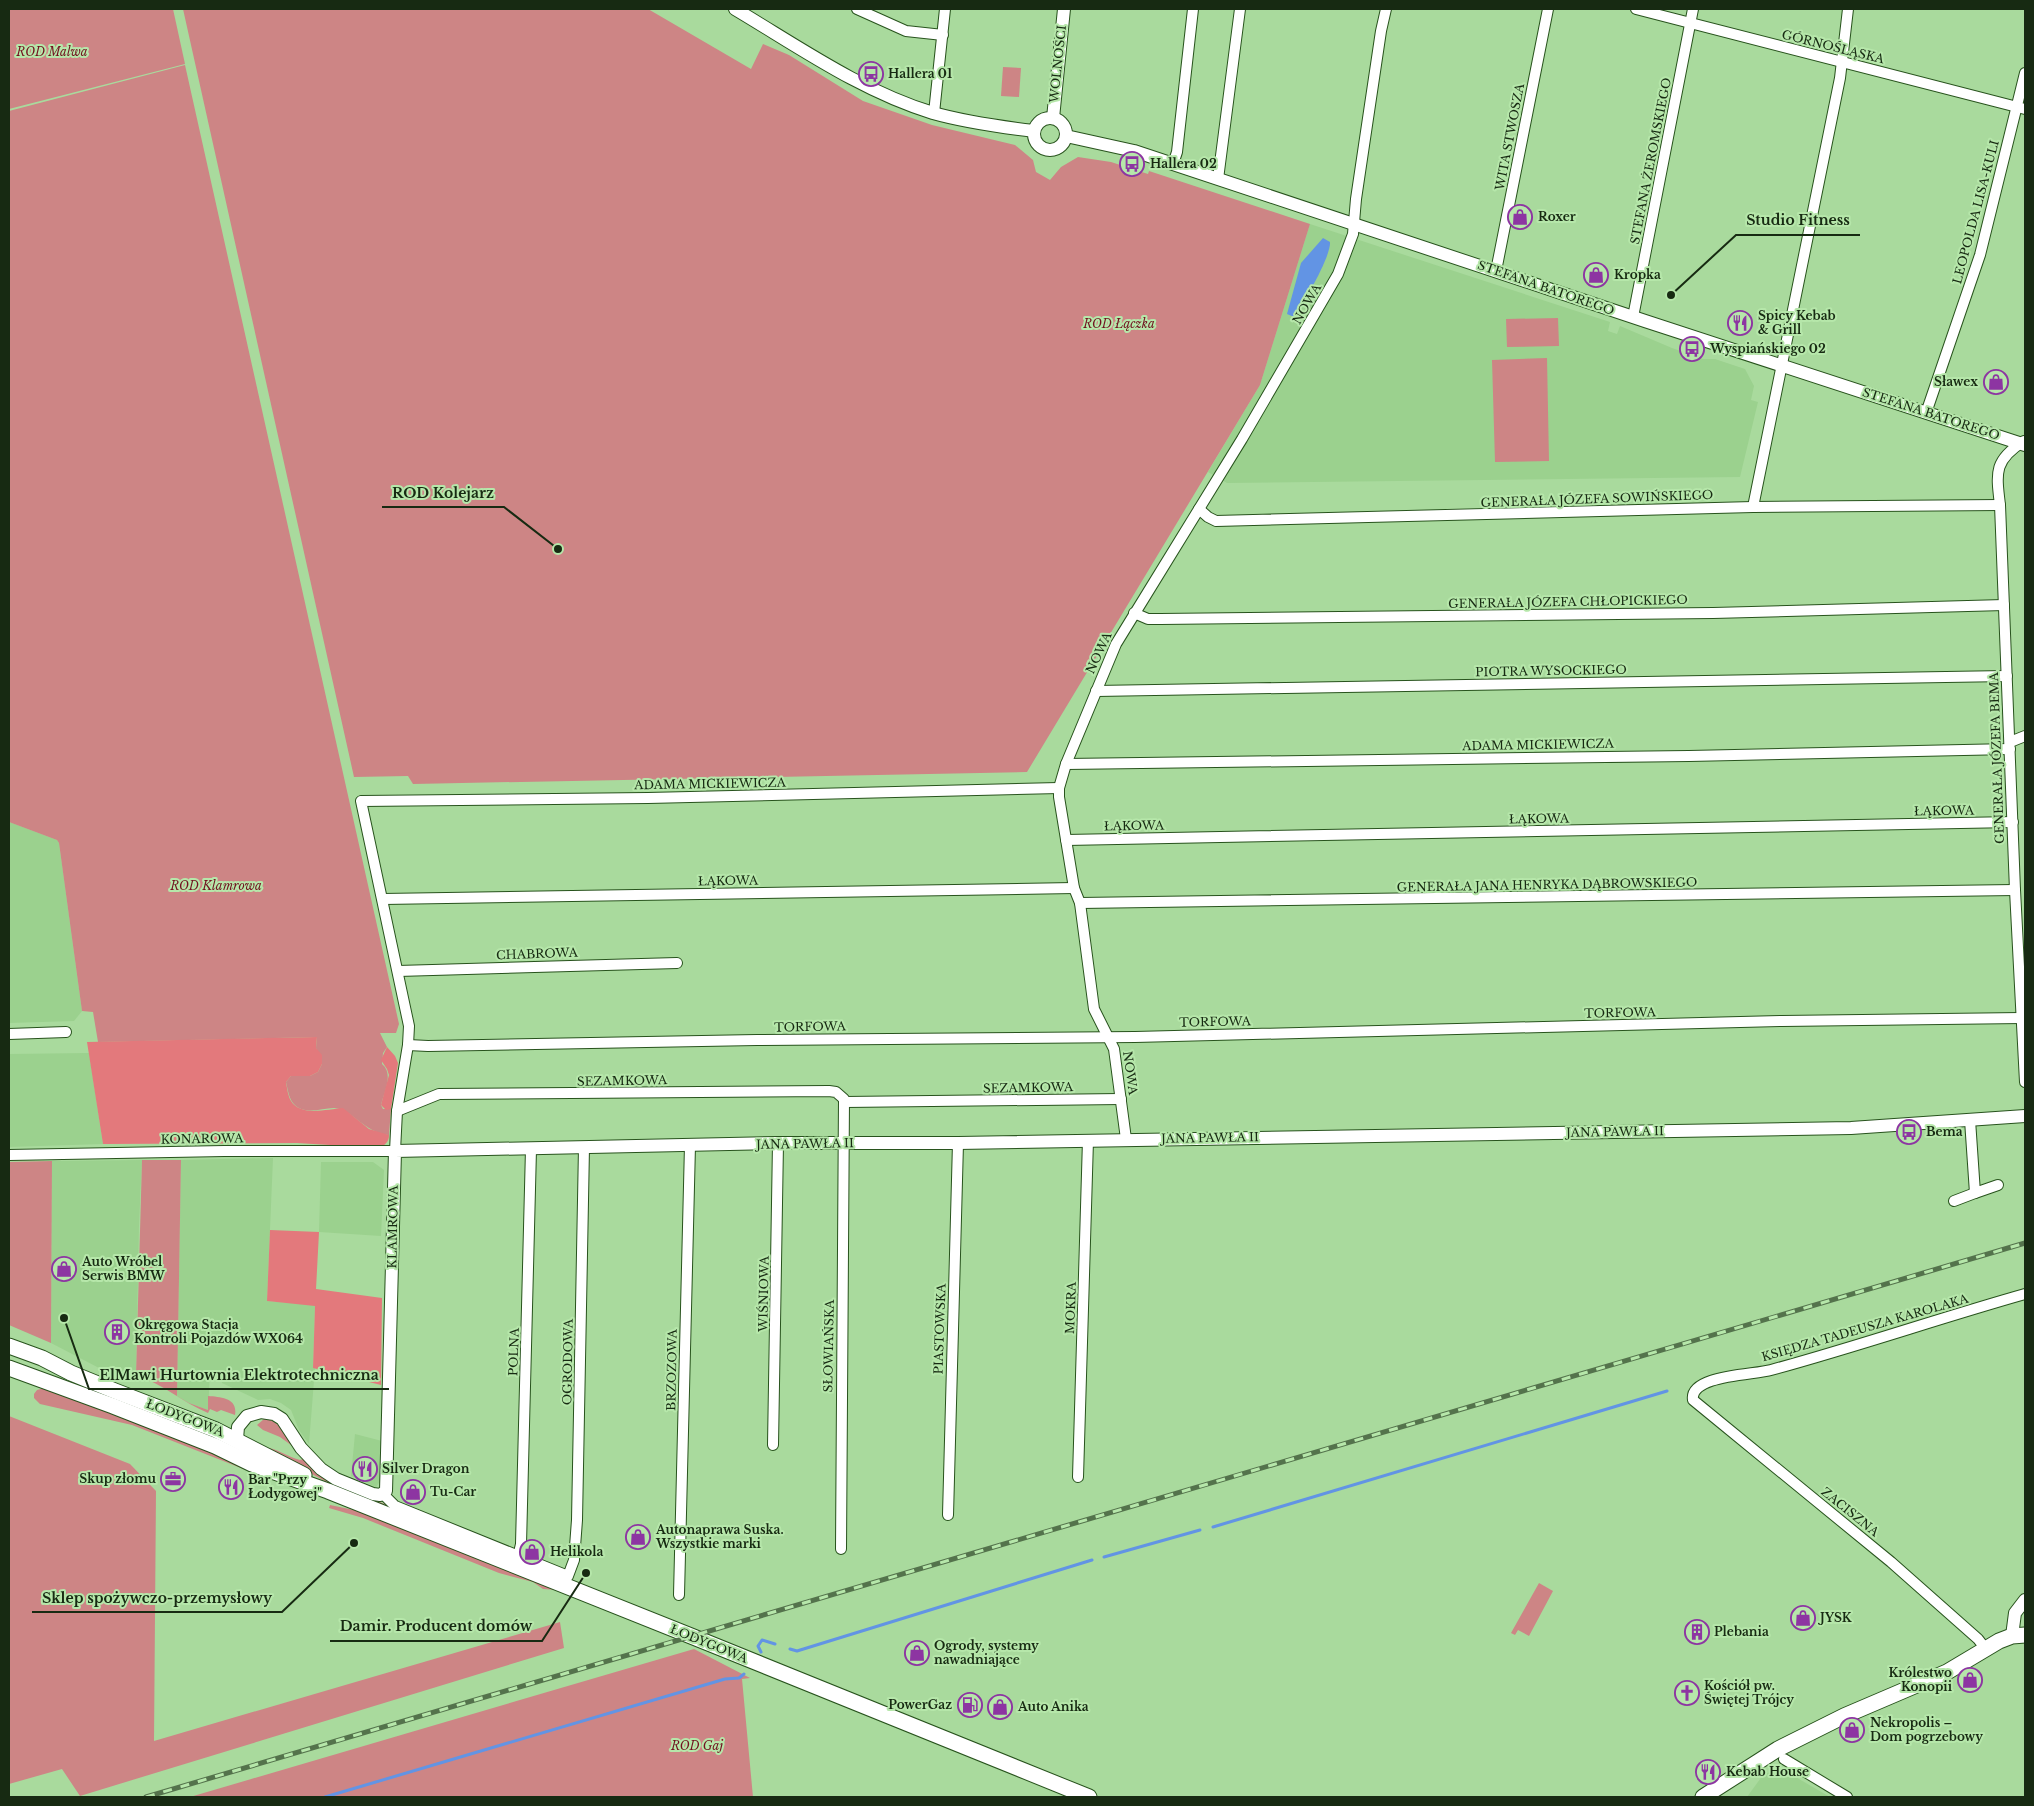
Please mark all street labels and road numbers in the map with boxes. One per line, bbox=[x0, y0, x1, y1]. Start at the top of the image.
street label: WOLNOŚCI bbox=[1045, 24, 1069, 105]
street label: GÓRNOŚLĄSKA bbox=[1780, 26, 1887, 67]
street label: STEFANA ŻEROMSKIEGO bbox=[1626, 76, 1674, 245]
street label: WITA STWOSZA bbox=[1492, 81, 1527, 193]
street label: LEOPOLDA LISA-KULI bbox=[1949, 138, 2002, 285]
street label: STEFANA BATOREGO bbox=[1476, 257, 1616, 318]
street label: NOWA bbox=[1289, 280, 1324, 327]
street label: STEFANA BATOREGO bbox=[1861, 384, 2002, 443]
street label: GENERAŁA JÓZEFA SOWIŃSKIEGO bbox=[1480, 486, 1714, 510]
street label: GENERAŁA JÓZEFA CHŁOPICKIEGO bbox=[1448, 591, 1688, 611]
street label: NOWA bbox=[1082, 629, 1115, 676]
street label: PIOTRA WYSOCKIEGO bbox=[1475, 662, 1627, 679]
street label: GENERAŁA JÓZEFA BEMA bbox=[1985, 671, 2007, 844]
street label: ADAMA MICKIEWICZA bbox=[1461, 736, 1615, 753]
street label: ADAMA MICKIEWICZA bbox=[633, 775, 787, 792]
street label: ŁĄKOWA bbox=[1914, 802, 1975, 819]
street label: ŁĄKOWA bbox=[1509, 810, 1570, 827]
street label: ŁĄKOWA bbox=[1104, 817, 1165, 834]
street label: ŁĄKOWA bbox=[698, 872, 759, 889]
street label: GENERAŁA JANA HENRYKA DĄBROWSKIEGO bbox=[1397, 874, 1697, 895]
street label: CHABROWA bbox=[496, 945, 579, 962]
street label: TORFOWA bbox=[1584, 1004, 1657, 1021]
street label: TORFOWA bbox=[1179, 1013, 1252, 1030]
street label: TORFOWA bbox=[774, 1018, 847, 1035]
street label: NOWA bbox=[1120, 1050, 1141, 1097]
street label: SEZAMKOWA bbox=[577, 1072, 668, 1089]
street label: SEZAMKOWA bbox=[983, 1079, 1074, 1096]
street label: JANA PAWŁA II bbox=[1564, 1123, 1664, 1140]
street label: JANA PAWŁA II bbox=[1159, 1129, 1259, 1146]
street label: KONAROWA bbox=[161, 1130, 244, 1147]
street label: JANA PAWŁA II bbox=[754, 1135, 854, 1152]
street label: KLAMROWA bbox=[384, 1185, 401, 1269]
street label: WIŚNIOWA bbox=[754, 1255, 772, 1333]
street label: MOKRA bbox=[1062, 1281, 1079, 1334]
street label: PIASTOWSKA bbox=[930, 1283, 949, 1375]
street label: KSIĘDZA TADEUSZA KAROLAKA bbox=[1760, 1291, 1971, 1364]
street label: SŁOWIAŃSKA bbox=[819, 1299, 837, 1393]
street label: OGRODOWA bbox=[559, 1318, 576, 1405]
street label: POLNA bbox=[505, 1327, 522, 1376]
street label: BRZOZOWA bbox=[663, 1328, 680, 1411]
street label: ŁODYGOWA bbox=[144, 1396, 227, 1440]
street label: ZACISZNA bbox=[1818, 1484, 1883, 1540]
street label: ŁODYGOWA bbox=[668, 1621, 751, 1666]

